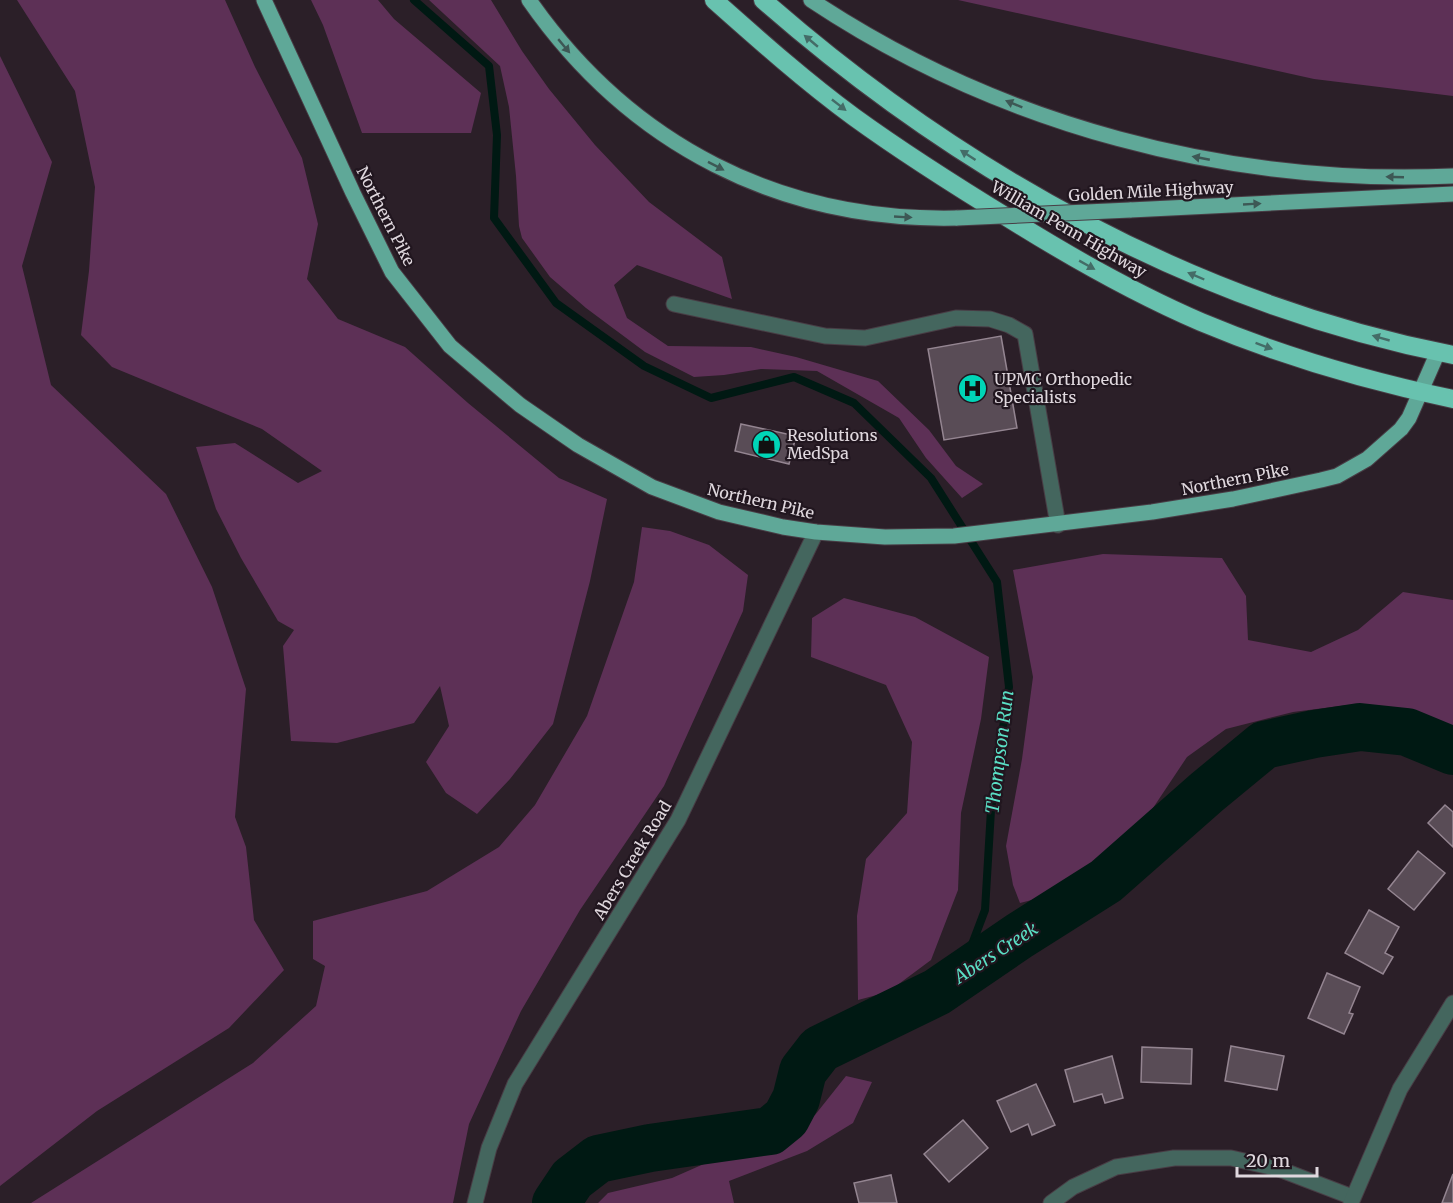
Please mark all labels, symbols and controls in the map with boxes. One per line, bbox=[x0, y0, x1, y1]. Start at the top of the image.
one-way arrow bbox=[804, 35, 819, 48]
one-way arrow bbox=[557, 38, 570, 53]
one-way arrow bbox=[831, 99, 847, 112]
one-way arrow bbox=[1005, 99, 1023, 108]
one-way arrow bbox=[960, 150, 977, 161]
one-way arrow bbox=[1191, 153, 1210, 162]
one-way arrow bbox=[708, 162, 725, 171]
street label: Northern Pike bbox=[352, 163, 420, 269]
one-way arrow bbox=[1385, 172, 1404, 182]
street label: William Penn Highway bbox=[987, 176, 1151, 282]
street label: Golden Mile Highway bbox=[1068, 177, 1235, 205]
one-way arrow bbox=[1242, 200, 1261, 209]
one-way arrow bbox=[894, 213, 913, 222]
one-way arrow bbox=[1079, 260, 1095, 271]
one-way arrow bbox=[1187, 271, 1205, 281]
one-way arrow bbox=[1372, 333, 1390, 342]
one-way arrow bbox=[1255, 341, 1273, 351]
place label: UPMC Orthopedic Specialists bbox=[994, 369, 1132, 407]
hospital icon: UPMC Orthopedic Specialists bbox=[957, 372, 989, 404]
place label: Resolutions MedSpa bbox=[787, 425, 878, 463]
shop icon: Resolutions MedSpa bbox=[750, 428, 782, 460]
street label: Northern Pike bbox=[1180, 459, 1290, 499]
street label: Northern Pike bbox=[706, 479, 816, 523]
water label: Thompson Run bbox=[980, 689, 1019, 815]
street label: Abers Creek Road bbox=[588, 797, 676, 924]
water label: Abers Creek bbox=[948, 917, 1042, 989]
scale bar bbox=[1237, 1140, 1316, 1178]
text: 20 m bbox=[1246, 1149, 1290, 1172]

